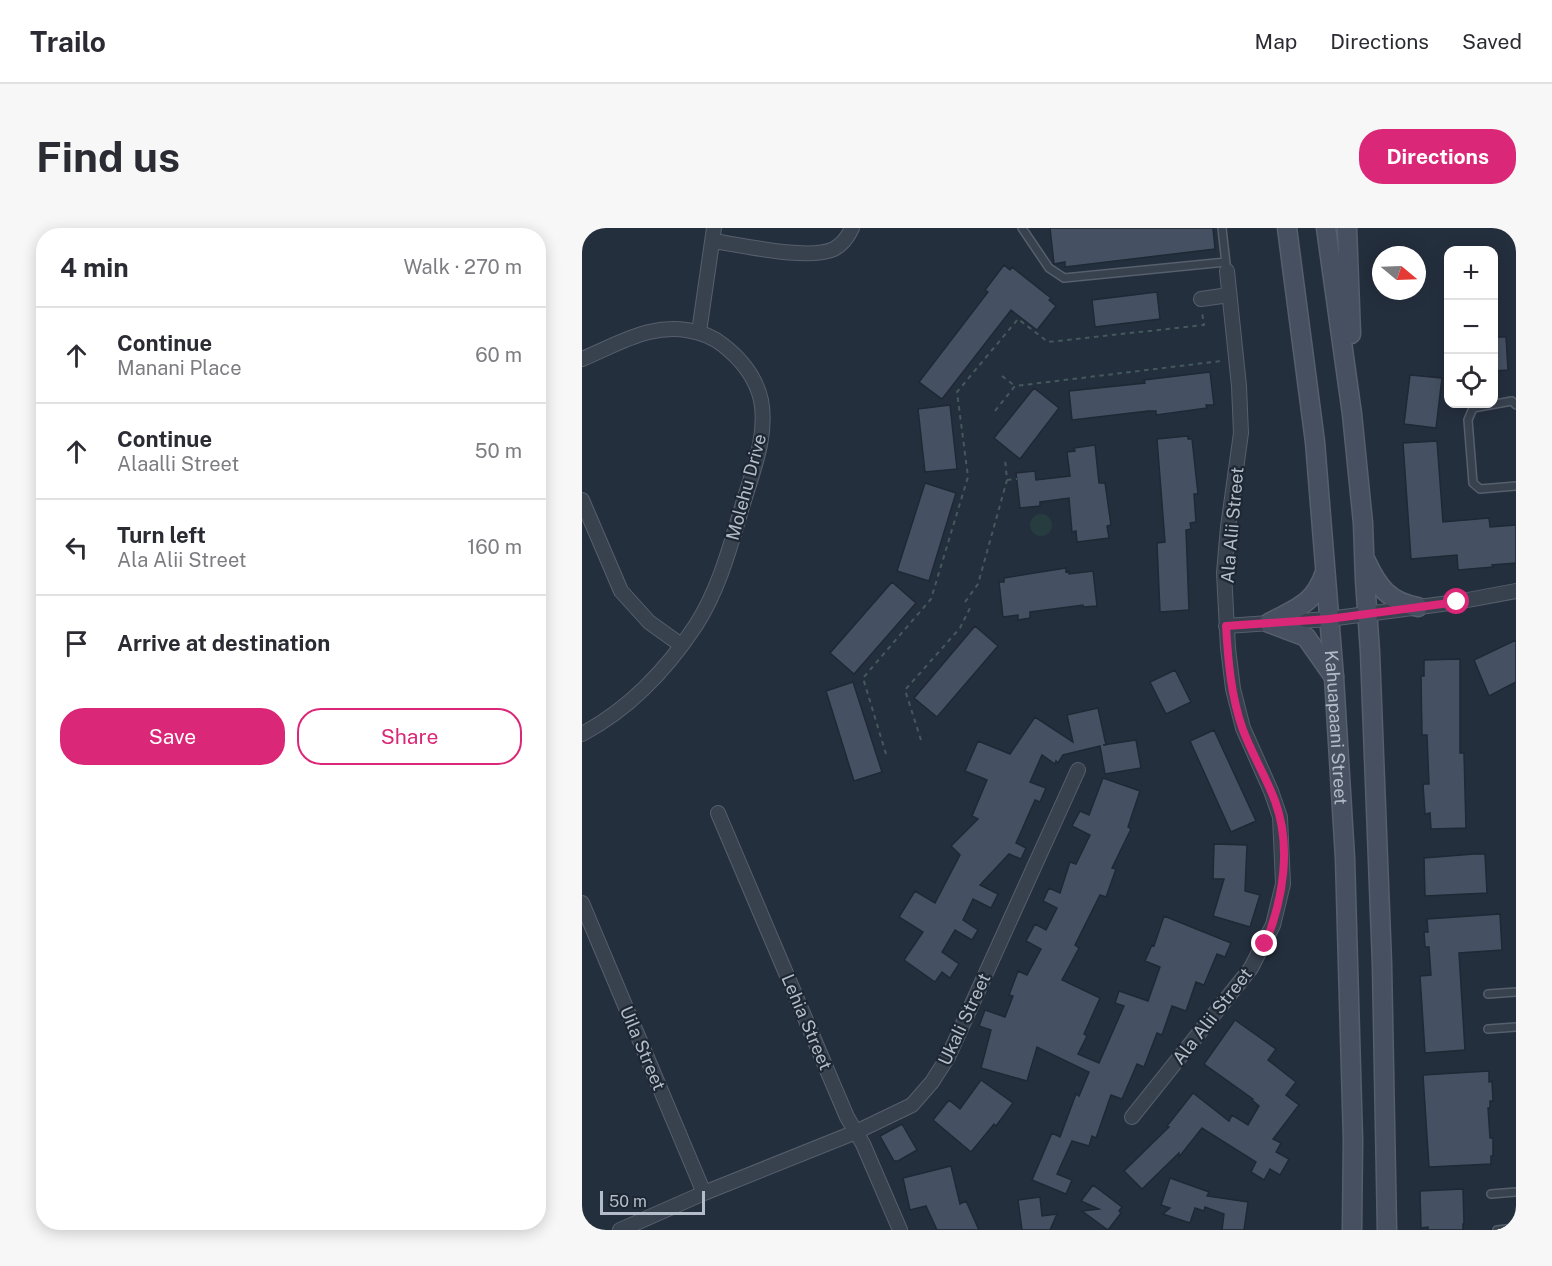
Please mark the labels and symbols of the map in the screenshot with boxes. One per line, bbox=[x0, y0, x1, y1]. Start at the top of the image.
north arrow bbox=[1372, 246, 1426, 300]
street label: Molehu Drive bbox=[722, 431, 770, 543]
street label: Ala Alii Street bbox=[1216, 466, 1248, 584]
route start bbox=[1443, 588, 1469, 614]
street label: Kahuapaani Street bbox=[1321, 649, 1352, 805]
route end bbox=[1251, 930, 1277, 956]
street label: Ala Alii Street bbox=[1168, 964, 1256, 1068]
street label: Ukali Street bbox=[934, 970, 994, 1068]
street label: Lehia Street bbox=[777, 971, 837, 1073]
street label: Uila Street bbox=[616, 1003, 670, 1093]
scale bar bbox=[600, 1188, 705, 1216]

